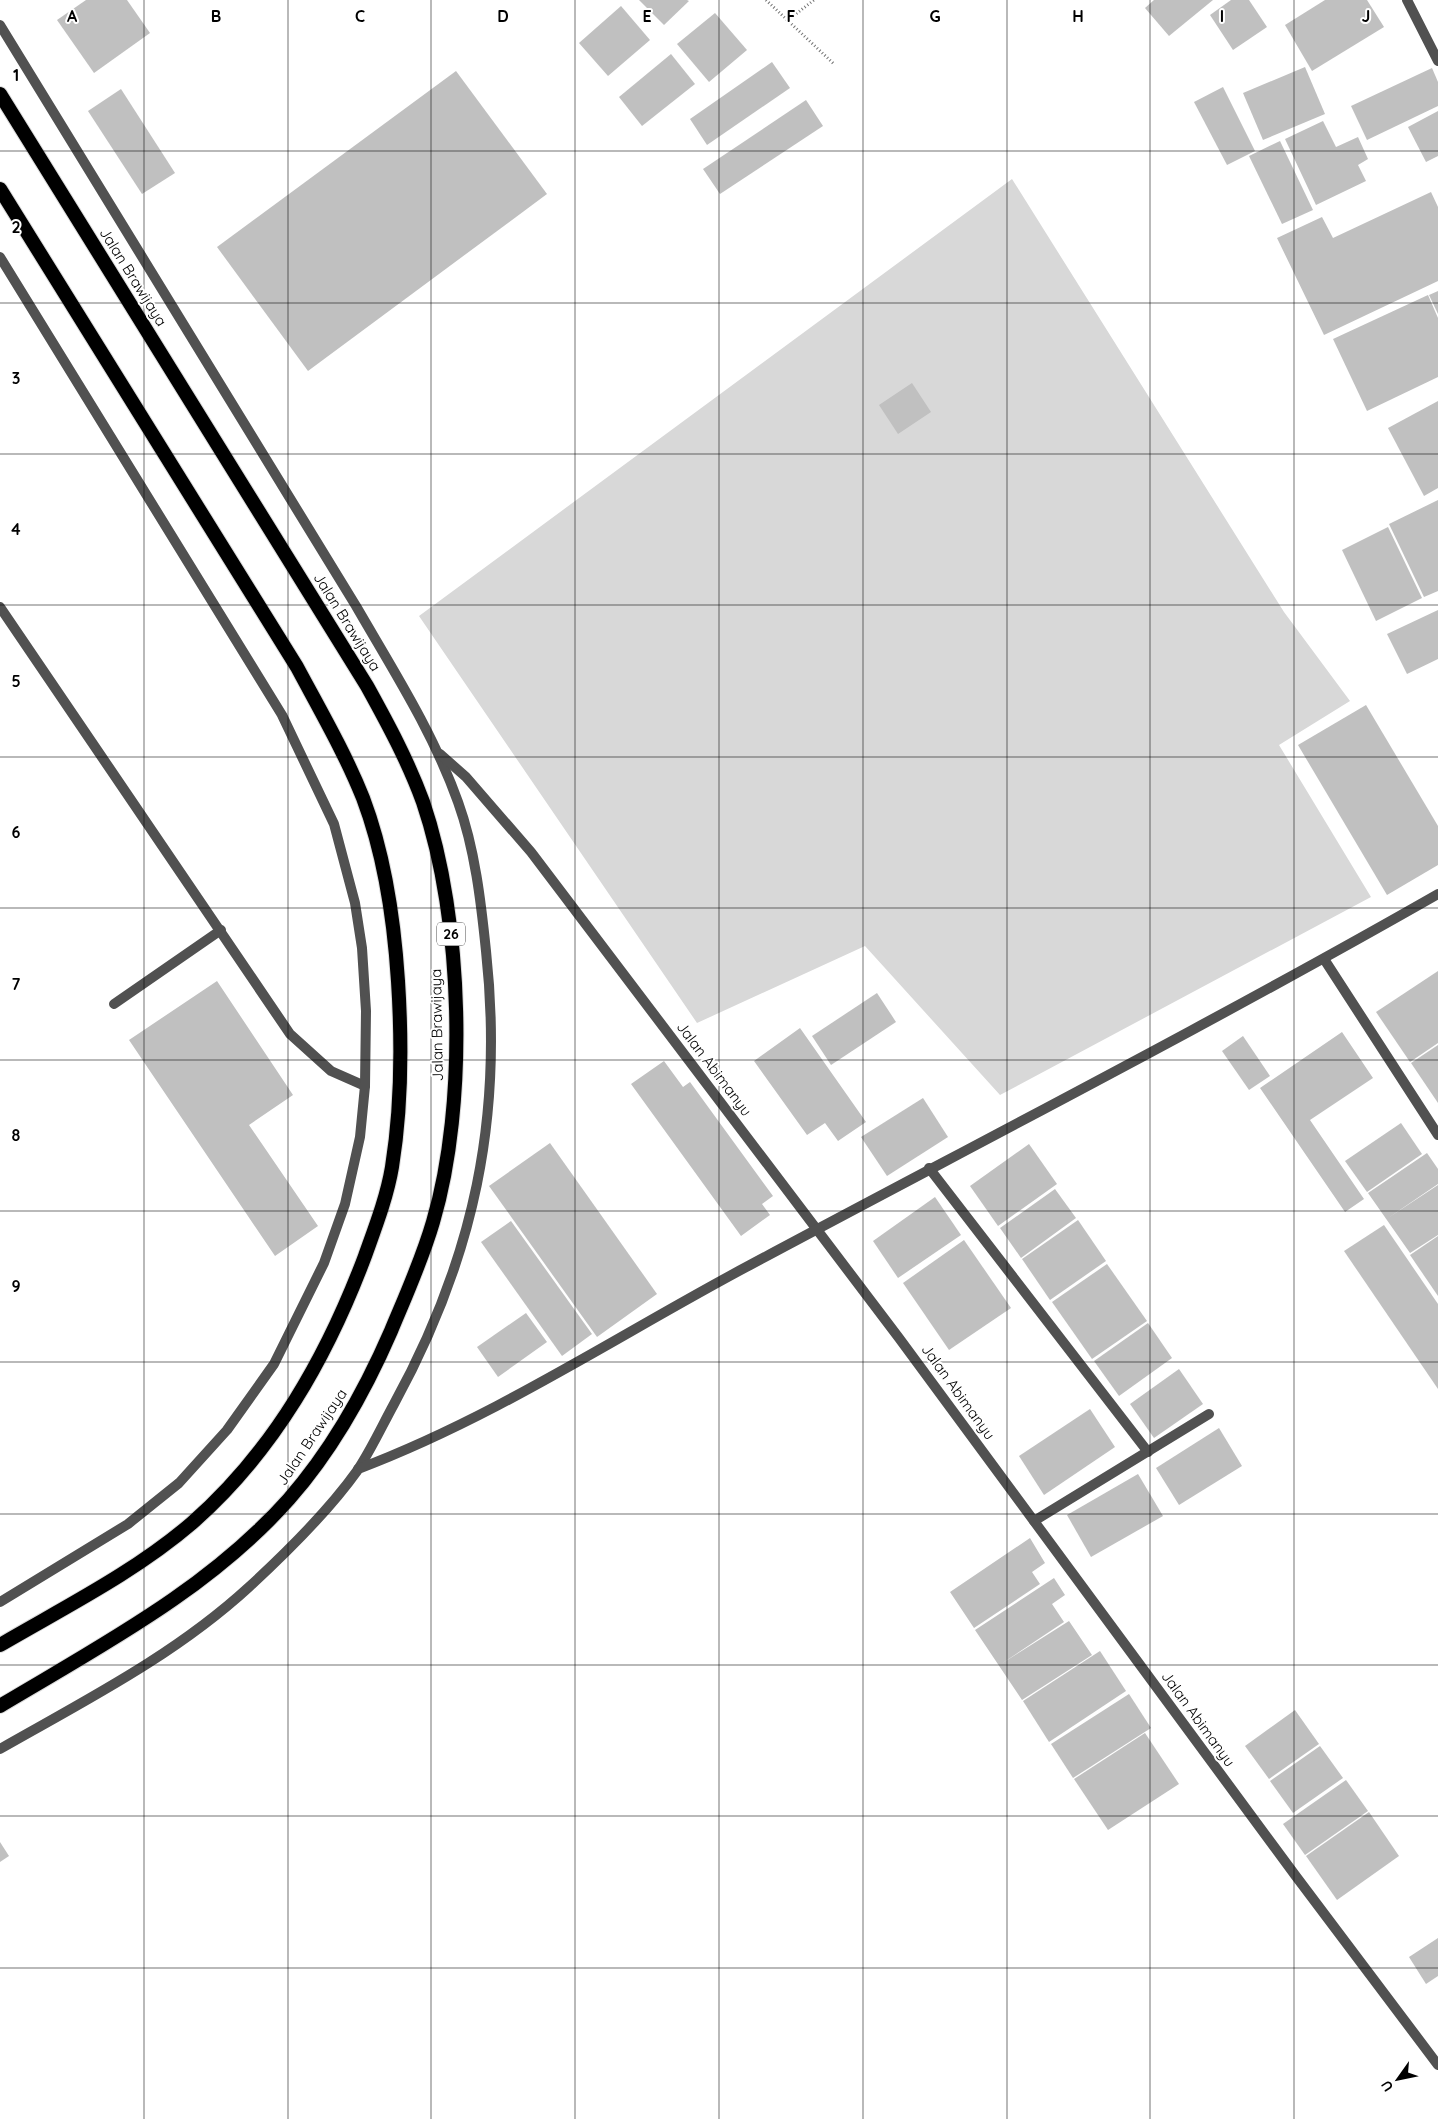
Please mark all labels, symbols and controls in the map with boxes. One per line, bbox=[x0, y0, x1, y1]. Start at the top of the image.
text: A bbox=[67, 6, 78, 26]
text: B bbox=[211, 6, 221, 26]
text: C bbox=[355, 6, 365, 26]
text: D bbox=[497, 6, 509, 26]
text: E bbox=[642, 6, 652, 26]
text: F bbox=[787, 6, 796, 26]
text: G bbox=[929, 6, 941, 26]
text: H bbox=[1072, 6, 1084, 26]
text: I bbox=[1220, 6, 1224, 26]
text: J bbox=[1362, 6, 1370, 26]
text: 1 bbox=[13, 65, 19, 85]
text: 2 bbox=[11, 217, 21, 237]
street label: Jalan Brawijaya bbox=[96, 224, 171, 330]
text: 3 bbox=[12, 368, 20, 388]
text: 4 bbox=[11, 519, 21, 539]
street label: Jalan Brawijaya bbox=[310, 569, 385, 675]
text: 5 bbox=[11, 671, 21, 691]
text: 6 bbox=[12, 822, 21, 842]
road number: 26 bbox=[437, 922, 465, 946]
street label: Jalan Brawijaya bbox=[426, 969, 447, 1081]
text: 7 bbox=[12, 974, 21, 994]
street label: Jalan Abimanyu bbox=[673, 1018, 756, 1120]
text: 8 bbox=[12, 1125, 21, 1145]
text: 9 bbox=[11, 1276, 21, 1296]
street label: Jalan Abimanyu bbox=[917, 1340, 999, 1443]
street label: Jalan Brawijaya bbox=[272, 1385, 351, 1489]
street label: Jalan Abimanyu bbox=[1157, 1667, 1239, 1770]
north arrow bbox=[1373, 2054, 1423, 2104]
text: U bbox=[1377, 2077, 1397, 2095]

